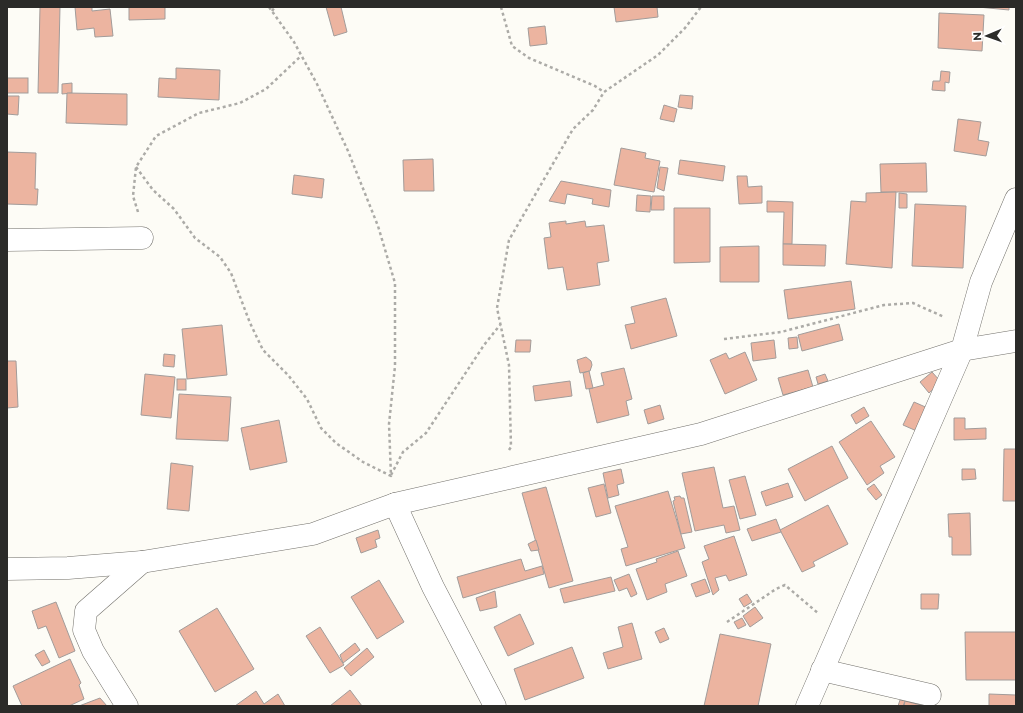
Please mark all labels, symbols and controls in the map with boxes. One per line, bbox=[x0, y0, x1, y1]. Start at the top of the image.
north arrow bbox=[967, 16, 1007, 56]
text: N bbox=[970, 32, 984, 41]

